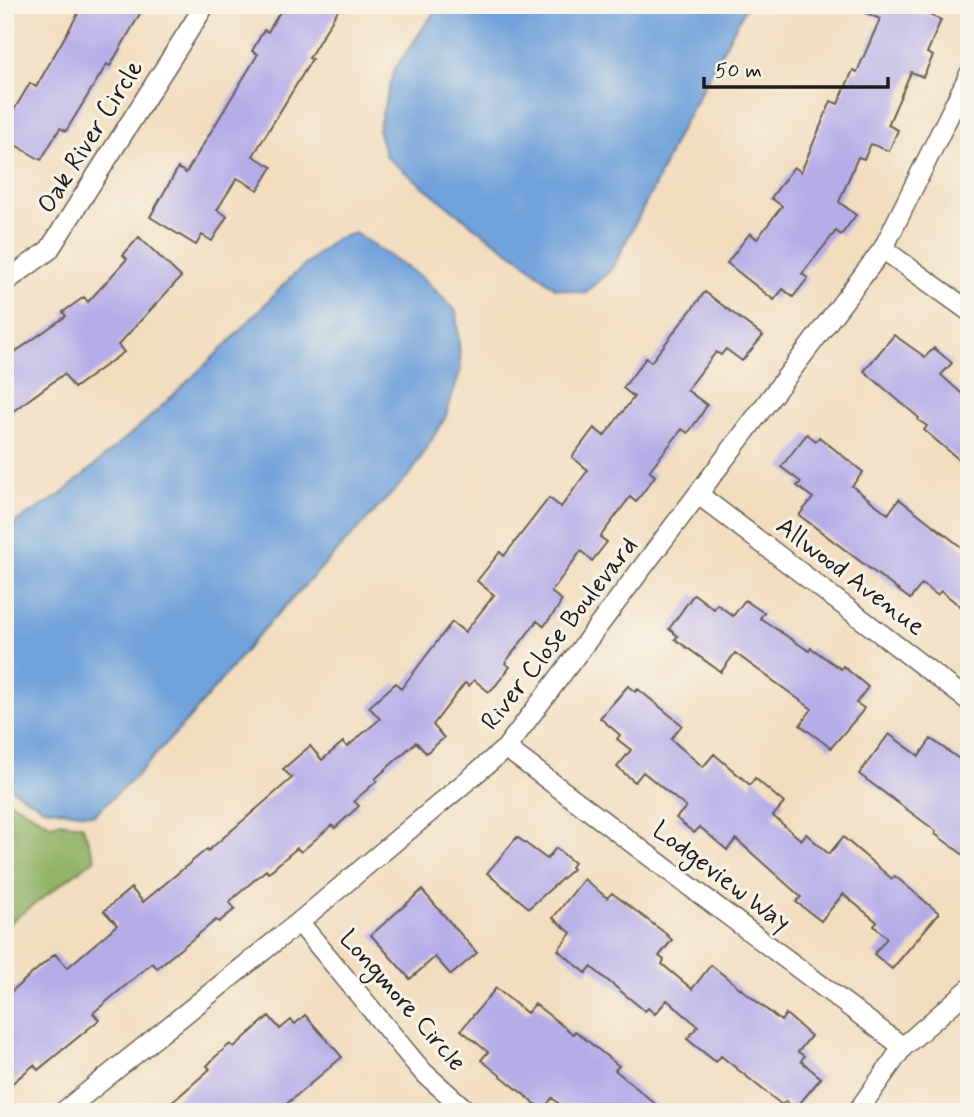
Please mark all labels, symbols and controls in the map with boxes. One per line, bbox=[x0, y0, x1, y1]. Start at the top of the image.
scale bar bbox=[704, 46, 888, 90]
street label: Oak River Circle bbox=[30, 54, 152, 220]
text: 50 m bbox=[715, 57, 762, 85]
street label: Allwood Avenue bbox=[769, 510, 932, 644]
street label: River Close Boulevard bbox=[474, 530, 646, 738]
street label: Lodgeview Way bbox=[644, 814, 797, 942]
street label: Longmore Circle bbox=[330, 923, 473, 1080]

